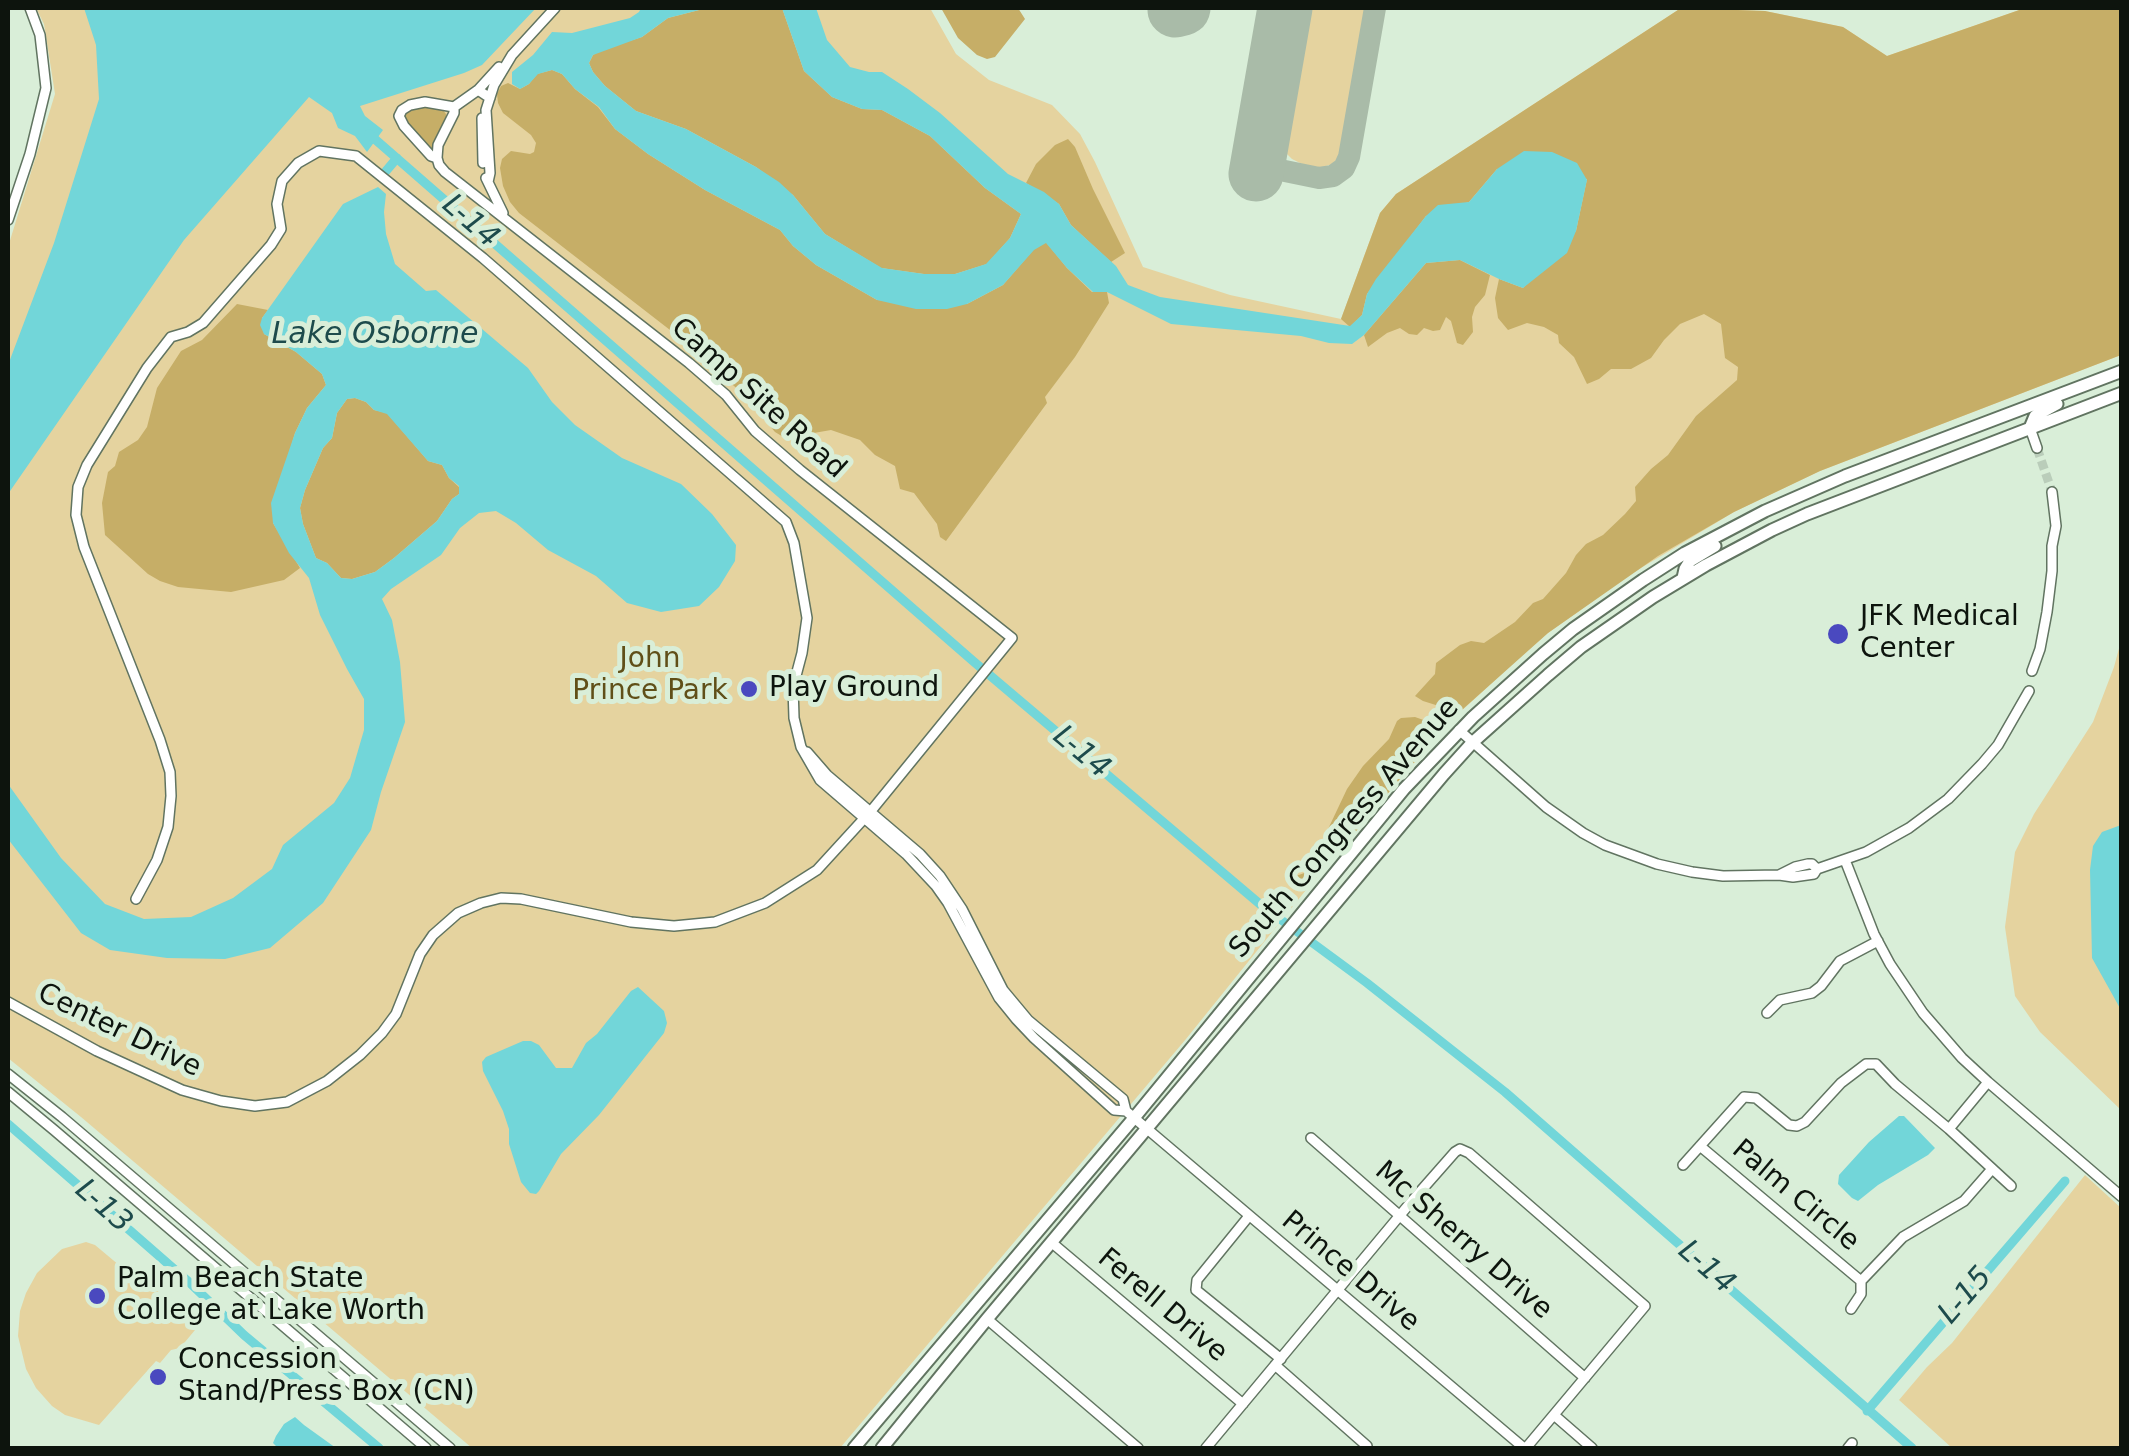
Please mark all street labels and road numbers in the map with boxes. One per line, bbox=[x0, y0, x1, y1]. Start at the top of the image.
street label: Camp Site Road bbox=[664, 312, 852, 486]
street label: South Congress Avenue bbox=[1223, 692, 1467, 966]
street label: Center Drive bbox=[32, 977, 206, 1085]
street label: Palm Circle bbox=[1725, 1133, 1865, 1259]
street label: Mc Sherry Drive bbox=[1368, 1155, 1558, 1327]
street label: Prince Drive bbox=[1274, 1205, 1426, 1339]
street label: Ferell Drive bbox=[1090, 1242, 1234, 1370]

